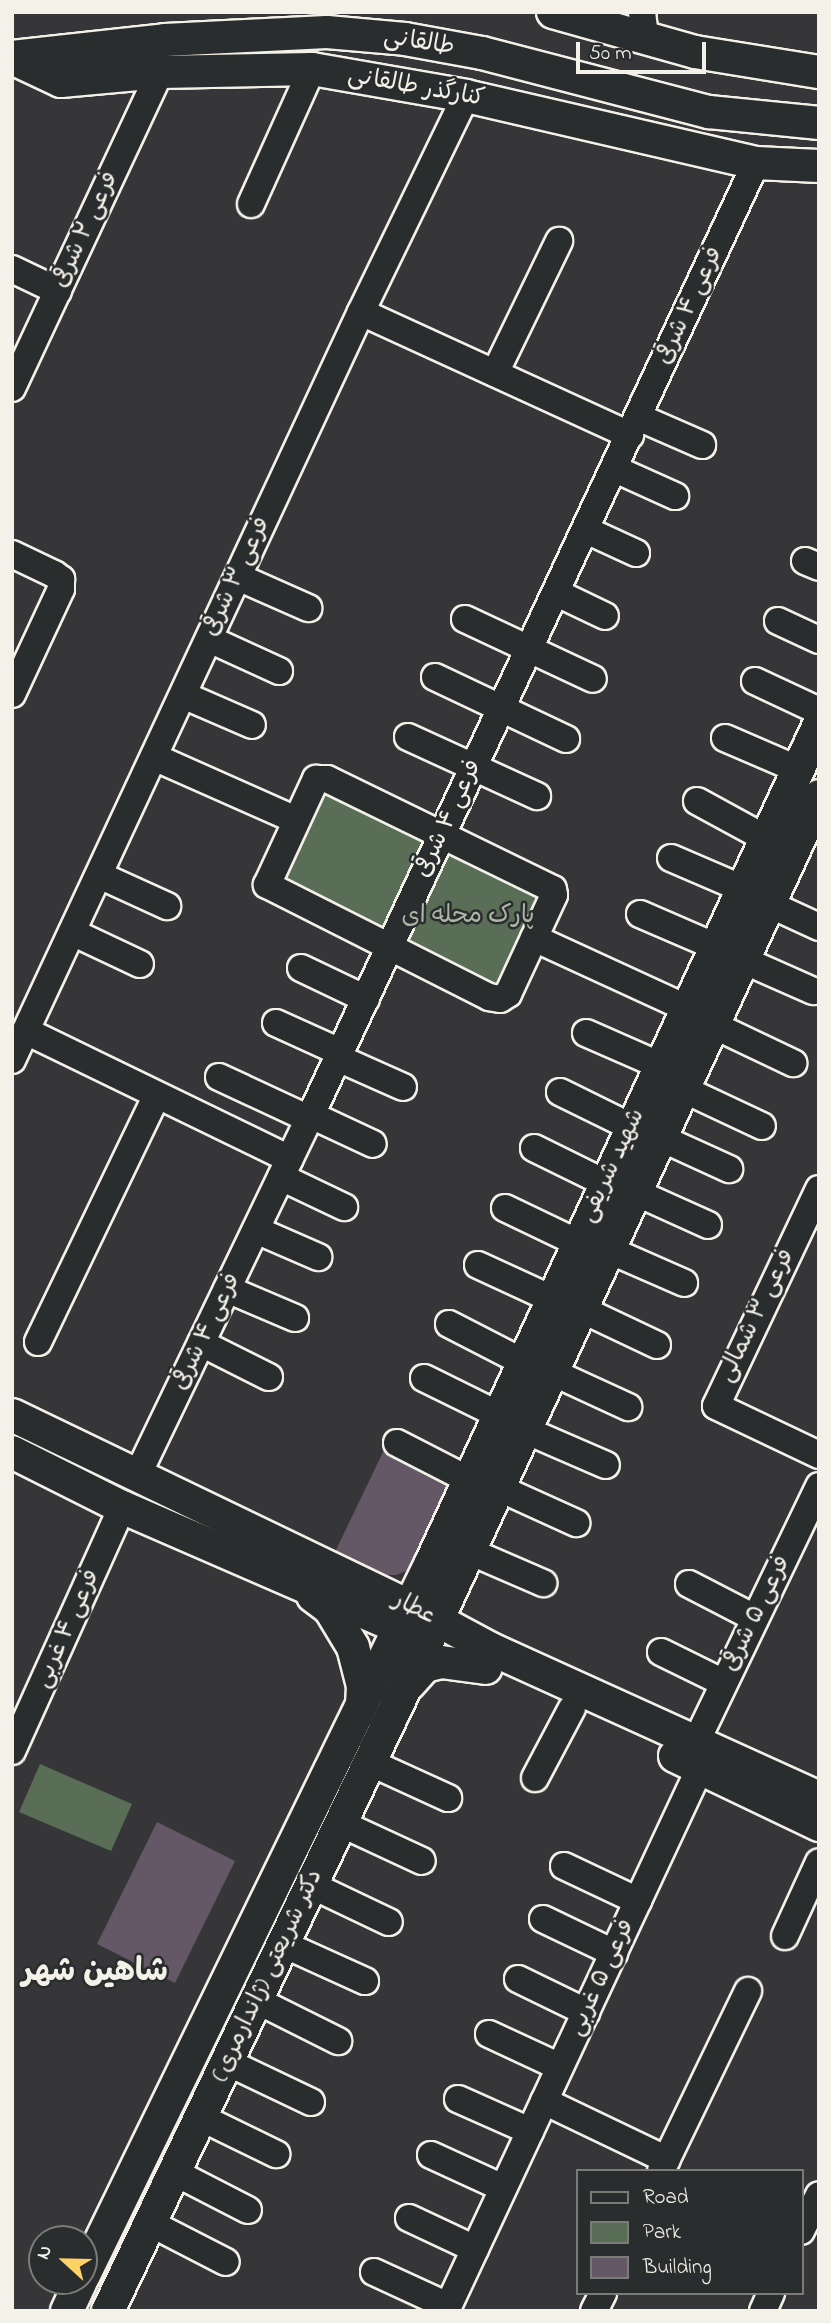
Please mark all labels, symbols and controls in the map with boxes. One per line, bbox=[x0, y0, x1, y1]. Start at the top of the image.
street label: طالقانی bbox=[382, 23, 456, 63]
scale bar bbox=[579, 28, 708, 72]
text: 50 m bbox=[589, 39, 632, 69]
street label: کنارگذر طالقانی bbox=[345, 62, 487, 114]
street label: فرعی ۲ شرقی bbox=[47, 167, 125, 293]
street label: فرعی ۴ شرقی bbox=[650, 242, 730, 370]
street label: فرعی ۳ شرقی bbox=[197, 513, 277, 641]
street label: فرعی ۴ شرقی bbox=[409, 755, 489, 883]
park label: پارک محله ای bbox=[402, 903, 534, 931]
street label: شهید شریفی bbox=[574, 1105, 652, 1227]
street label: فرعی ۳ شمالی bbox=[712, 1245, 802, 1387]
street label: فرعی ۴ شرقی bbox=[166, 1269, 248, 1395]
street label: فرعی ۵ شرقی bbox=[717, 1551, 797, 1677]
street label: فرعی ۴ غربی bbox=[29, 1565, 107, 1693]
street label: عطار bbox=[388, 1586, 440, 1632]
street label: دکتر شریعتی (ژاندارمری) bbox=[206, 1865, 330, 2087]
street label: فرعی ۵ غربی bbox=[562, 1915, 642, 2041]
district label: شاهین شهر bbox=[22, 1954, 168, 1992]
legend bbox=[576, 2169, 803, 2295]
text: Road bbox=[643, 2183, 689, 2213]
text: Park bbox=[643, 2218, 681, 2248]
north arrow bbox=[28, 2225, 98, 2295]
text: N bbox=[30, 2242, 60, 2264]
text: Building bbox=[643, 2253, 712, 2283]

